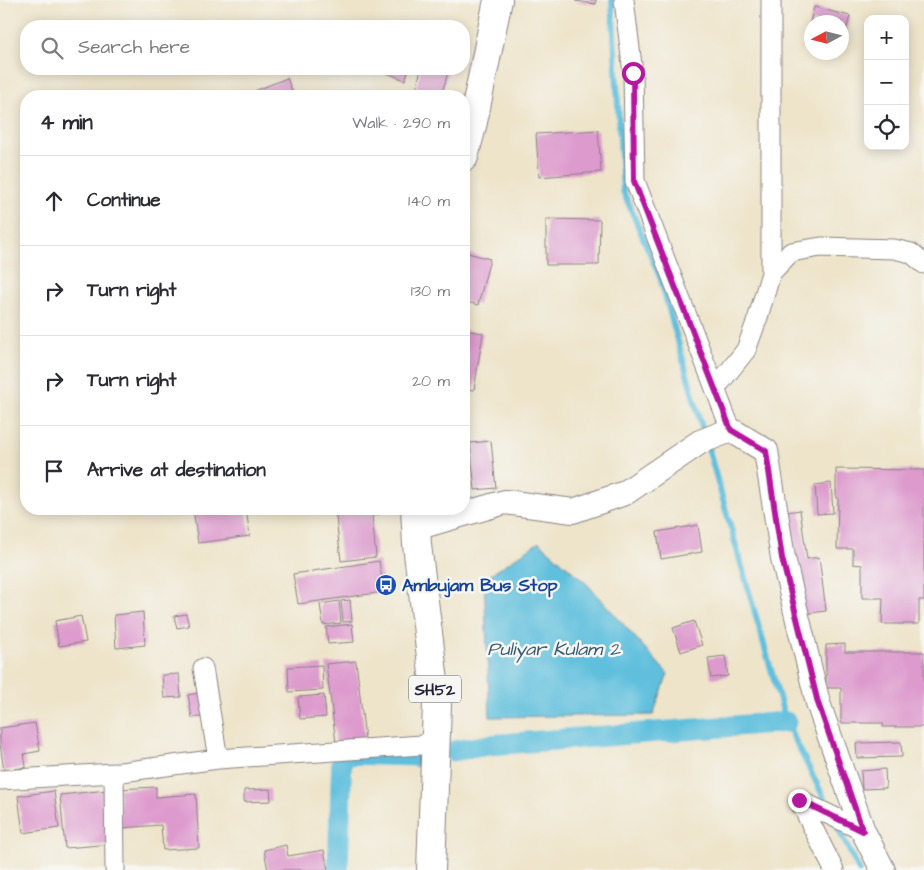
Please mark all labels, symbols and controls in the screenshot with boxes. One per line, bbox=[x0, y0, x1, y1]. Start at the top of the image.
north arrow bbox=[804, 15, 849, 60]
map controls bbox=[864, 15, 909, 150]
button: + bbox=[864, 15, 909, 60]
search box bbox=[20, 20, 470, 75]
icon: search bbox=[38, 34, 66, 62]
text: Search here bbox=[78, 34, 190, 61]
button: − bbox=[864, 60, 909, 105]
route start bbox=[622, 62, 645, 85]
button: locate bbox=[864, 105, 909, 150]
text: 4 min bbox=[40, 108, 93, 137]
text: Walk · 290 m bbox=[352, 112, 450, 134]
icon: ahead bbox=[40, 187, 68, 215]
text: Continue bbox=[87, 187, 161, 214]
text: 140 m bbox=[408, 190, 450, 212]
icon: right bbox=[40, 277, 68, 305]
text: Turn right bbox=[87, 277, 176, 304]
text: 130 m bbox=[411, 280, 450, 302]
icon: right bbox=[40, 367, 68, 395]
text: Turn right bbox=[87, 367, 176, 394]
text: 20 m bbox=[412, 370, 450, 392]
icon: arrive bbox=[40, 457, 68, 485]
text: Arrive at destination bbox=[87, 457, 266, 484]
bus stop icon: Ambujam Bus Stop bbox=[374, 573, 398, 597]
place label: Ambujam Bus Stop bbox=[402, 573, 558, 598]
water label: Puliyar Kulam 2 bbox=[488, 636, 622, 663]
road number: SH52 bbox=[409, 676, 461, 702]
route end bbox=[788, 789, 811, 812]

